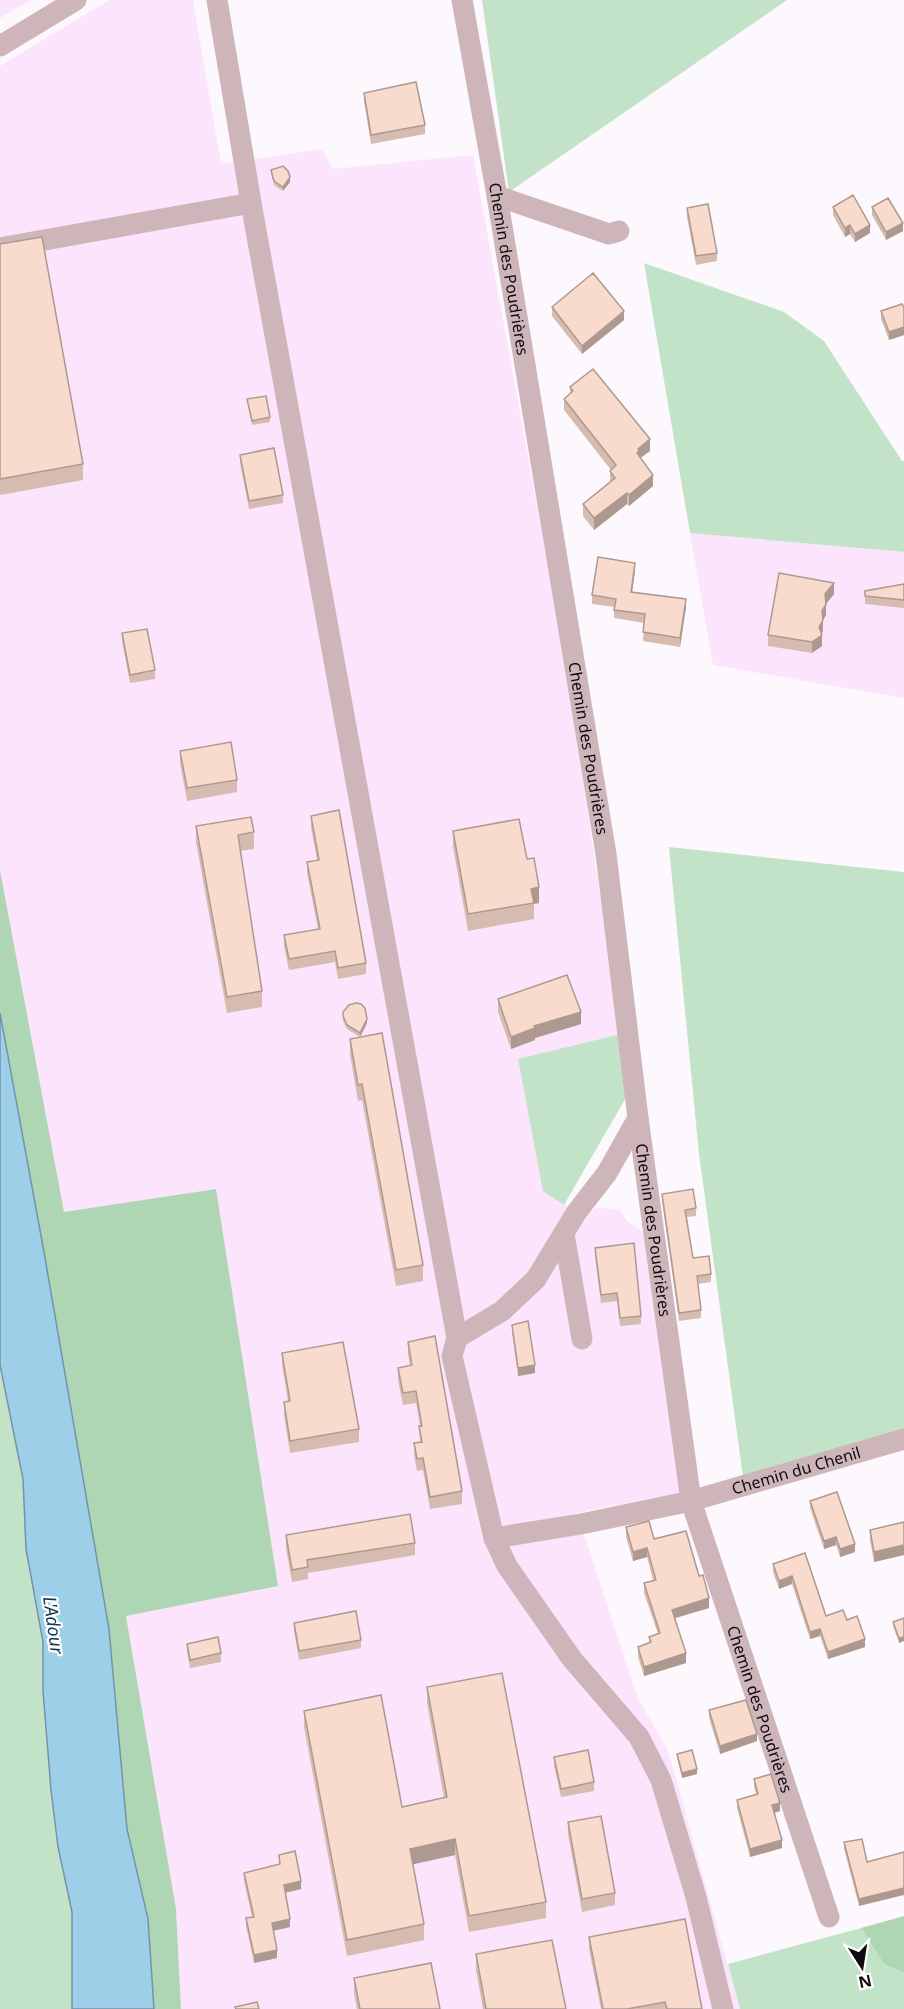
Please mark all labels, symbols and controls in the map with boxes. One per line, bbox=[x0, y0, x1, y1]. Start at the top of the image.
street label: Chemin des Poudrières bbox=[484, 181, 534, 357]
street label: Chemin des Poudrières bbox=[563, 660, 614, 836]
street label: Chemin des Poudrières bbox=[631, 1142, 676, 1318]
street label: Chemin du Chenil bbox=[729, 1441, 863, 1500]
water label: L'Adour bbox=[38, 1595, 70, 1656]
street label: Chemin des Poudrières bbox=[722, 1623, 798, 1796]
north arrow bbox=[832, 1937, 892, 1997]
text: N bbox=[856, 1970, 874, 1994]

